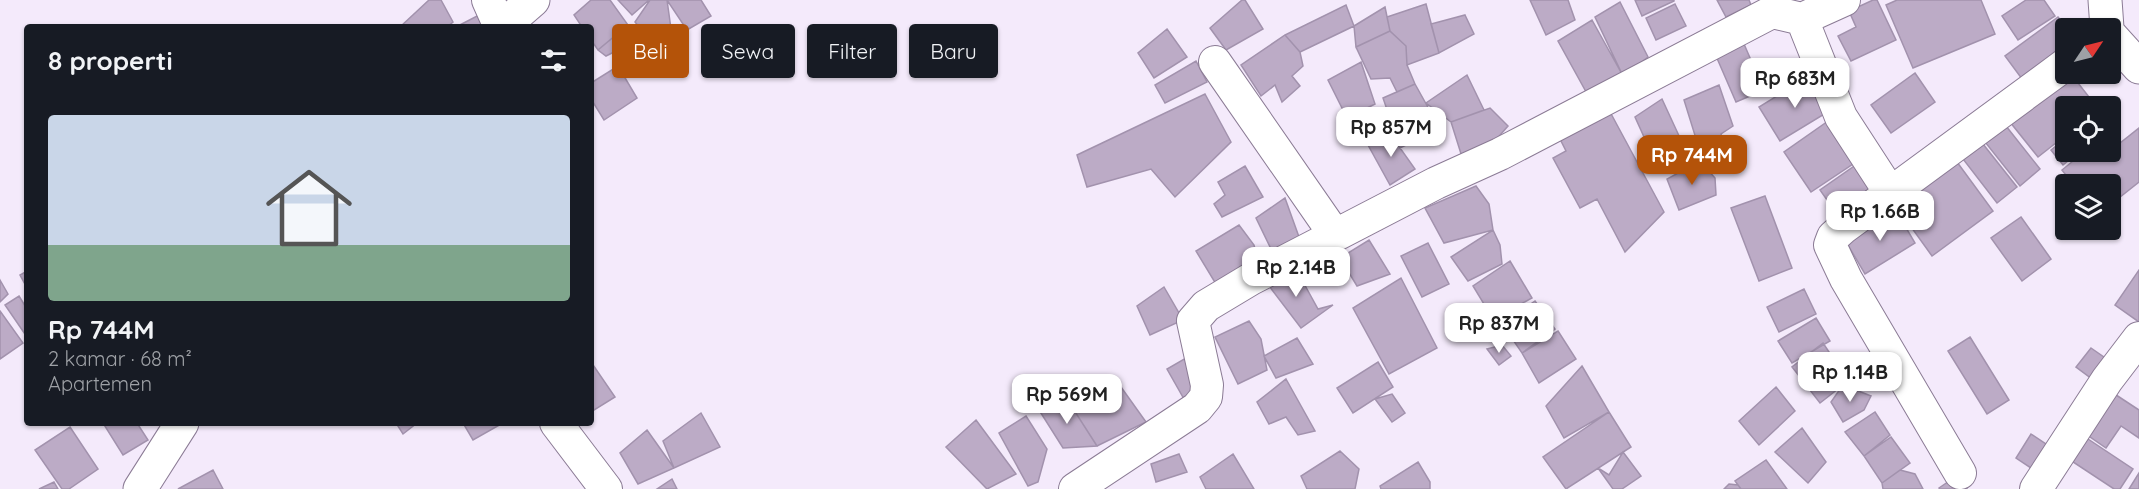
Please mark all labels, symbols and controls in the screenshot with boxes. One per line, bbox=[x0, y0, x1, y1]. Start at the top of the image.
north arrow bbox=[2055, 18, 2121, 84]
map controls bbox=[2055, 18, 2121, 240]
chip: Beli bbox=[612, 24, 689, 78]
chip: Sewa bbox=[701, 24, 795, 78]
chip: Filter bbox=[807, 24, 897, 78]
chip: Baru bbox=[909, 24, 998, 78]
text: 8 properti bbox=[48, 44, 173, 77]
icon: filters bbox=[537, 44, 570, 77]
pin: Rp 683M bbox=[1740, 58, 1850, 109]
text: Rp 683M bbox=[1754, 65, 1836, 90]
button: locate bbox=[2055, 96, 2121, 162]
pin: Rp 857M bbox=[1336, 107, 1446, 158]
text: Rp 857M bbox=[1350, 114, 1432, 139]
pin: Rp 744M bbox=[1637, 135, 1747, 186]
text: Rp 744M bbox=[1651, 142, 1733, 167]
icon: home bbox=[255, 154, 363, 262]
button: layers bbox=[2055, 174, 2121, 240]
pin: Rp 1.66B bbox=[1818, 191, 1942, 242]
text: Rp 1.66B bbox=[1840, 198, 1920, 223]
pin: Rp 2.14B bbox=[1234, 247, 1358, 298]
text: Rp 2.14B bbox=[1256, 254, 1336, 279]
pin: Rp 837M bbox=[1444, 303, 1554, 354]
text: Rp 837M bbox=[1459, 310, 1539, 335]
text: Rp 744M bbox=[48, 313, 155, 346]
text: 2 kamar · 68 m² bbox=[48, 346, 192, 371]
pin: Rp 1.14B bbox=[1788, 352, 1912, 403]
text: Rp 1.14B bbox=[1812, 359, 1888, 384]
text: Apartemen bbox=[48, 371, 152, 396]
pin: Rp 569M bbox=[1012, 374, 1122, 425]
text: Rp 569M bbox=[1026, 381, 1108, 406]

